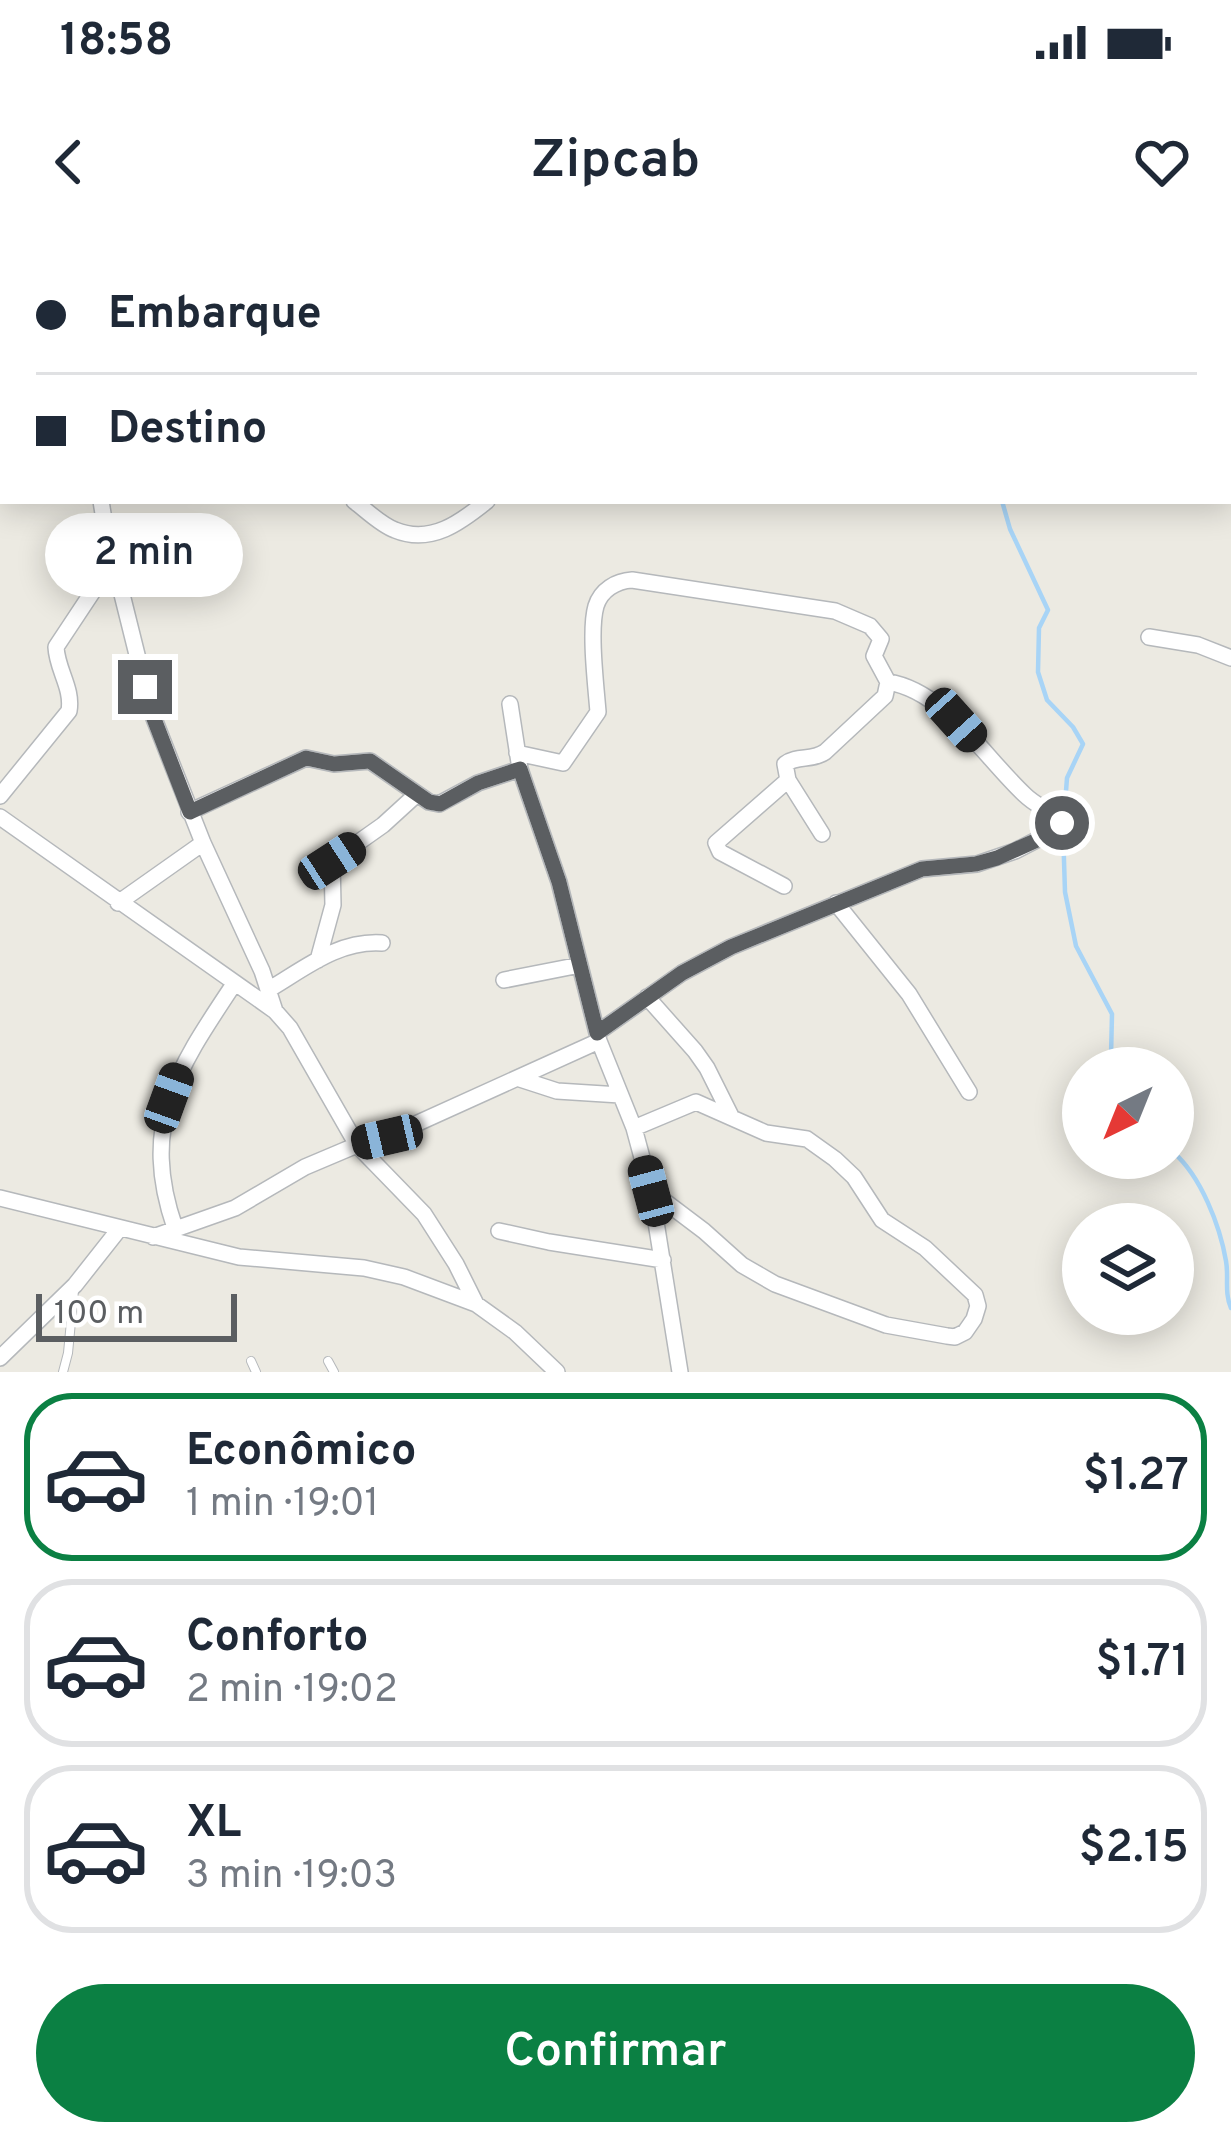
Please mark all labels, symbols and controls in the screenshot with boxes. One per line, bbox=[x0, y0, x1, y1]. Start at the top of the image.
text: 18:58 bbox=[60, 14, 173, 71]
text: Zipcab bbox=[531, 128, 700, 197]
icon: back bbox=[36, 129, 102, 195]
icon: heart bbox=[1129, 129, 1195, 195]
text: Embarque bbox=[108, 287, 322, 344]
text: Destino bbox=[108, 402, 267, 459]
callout: 2 min bbox=[46, 513, 244, 597]
text: 2 min bbox=[94, 530, 194, 579]
route end bbox=[118, 660, 172, 714]
car bbox=[919, 681, 993, 759]
route start bbox=[1035, 796, 1089, 850]
car bbox=[292, 826, 372, 896]
north arrow bbox=[1062, 1047, 1194, 1179]
map controls bbox=[1062, 1047, 1194, 1335]
car bbox=[140, 1058, 198, 1138]
car bbox=[348, 1111, 426, 1163]
car bbox=[624, 1152, 678, 1230]
button: layers bbox=[1062, 1203, 1194, 1335]
scale bar bbox=[36, 1288, 237, 1341]
text: 100 m bbox=[54, 1294, 144, 1336]
icon: car bbox=[42, 1423, 150, 1531]
text: Econômico bbox=[186, 1424, 416, 1481]
text: $1.27 bbox=[1083, 1449, 1189, 1506]
text: 1 min · 19:01 bbox=[186, 1481, 379, 1530]
icon: car bbox=[42, 1609, 150, 1717]
text: Conforto bbox=[186, 1610, 369, 1667]
text: $1.71 bbox=[1096, 1635, 1189, 1692]
text: 2 min · 19:02 bbox=[186, 1667, 398, 1716]
icon: car bbox=[42, 1795, 150, 1903]
text: XL bbox=[186, 1796, 241, 1853]
text: $2.15 bbox=[1079, 1821, 1189, 1878]
text: 3 min · 19:03 bbox=[186, 1853, 397, 1902]
button: Confirmar bbox=[36, 1984, 1195, 2122]

